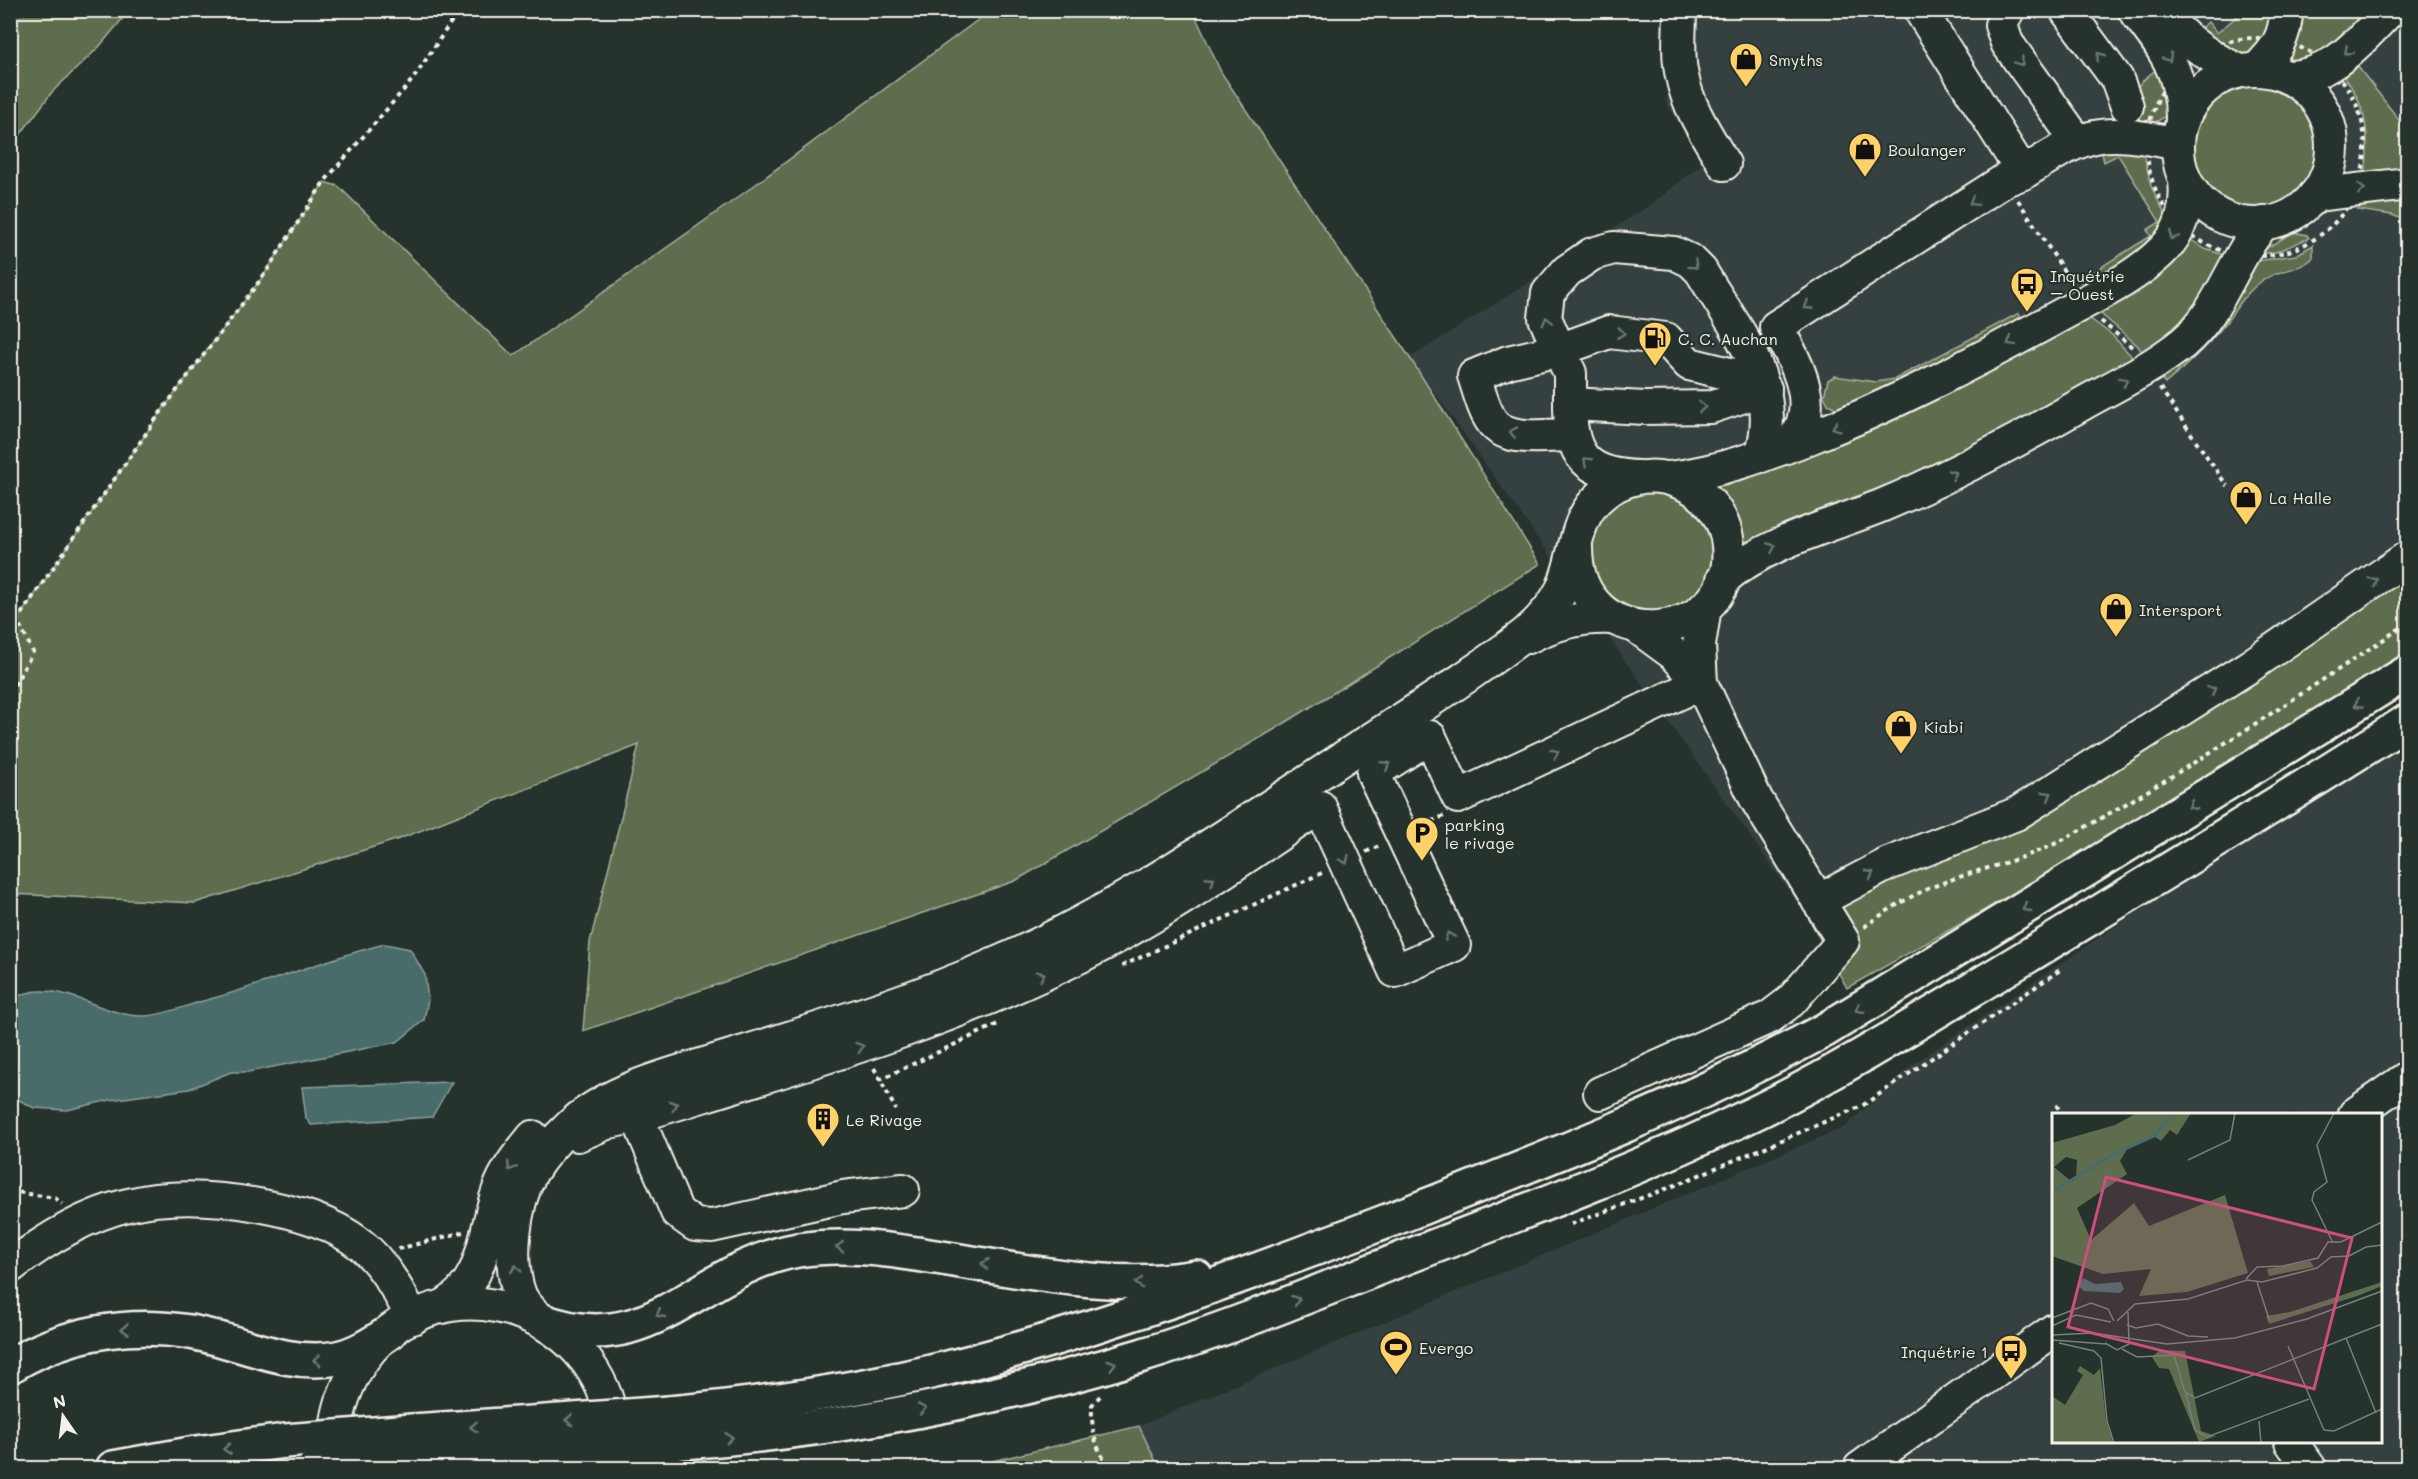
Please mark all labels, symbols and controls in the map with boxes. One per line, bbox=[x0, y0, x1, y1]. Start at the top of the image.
shop icon: Smyths bbox=[1728, 41, 1764, 88]
one-way arrow bbox=[2344, 44, 2355, 55]
place label: Smyths bbox=[1769, 49, 1823, 70]
one-way arrow bbox=[2096, 52, 2107, 63]
one-way arrow bbox=[2161, 52, 2173, 62]
one-way arrow bbox=[2013, 55, 2024, 66]
shop icon: Boulanger bbox=[1847, 131, 1883, 178]
place label: Boulanger bbox=[1888, 139, 1966, 160]
one-way arrow bbox=[2357, 183, 2366, 196]
one-way arrow bbox=[1968, 194, 1979, 205]
one-way arrow bbox=[2169, 229, 2180, 240]
one-way arrow bbox=[1687, 258, 1697, 269]
place label: Inquétrie – Ouest bbox=[2050, 265, 2125, 304]
bus stop icon: Inquétrie – Ouest bbox=[2009, 266, 2045, 313]
one-way arrow bbox=[1804, 299, 1814, 311]
one-way arrow bbox=[1541, 316, 1554, 326]
fuel station icon: C. C. Auchan bbox=[1637, 320, 1673, 367]
one-way arrow bbox=[1616, 327, 1625, 339]
place label: C. C. Auchan bbox=[1678, 328, 1778, 349]
one-way arrow bbox=[2007, 335, 2017, 346]
one-way arrow bbox=[2118, 377, 2128, 388]
one-way arrow bbox=[1697, 400, 1706, 413]
one-way arrow bbox=[1831, 420, 1842, 432]
one-way arrow bbox=[1508, 427, 1518, 440]
one-way arrow bbox=[1584, 458, 1595, 469]
one-way arrow bbox=[1946, 469, 1957, 481]
shop icon: La Halle bbox=[2228, 479, 2264, 526]
place label: La Halle bbox=[2269, 487, 2332, 508]
one-way arrow bbox=[1766, 543, 1777, 555]
one-way arrow bbox=[2367, 577, 2378, 588]
shop icon: Intersport bbox=[2098, 591, 2134, 638]
place label: Intersport bbox=[2139, 599, 2222, 620]
one-way arrow bbox=[2206, 686, 2216, 698]
one-way arrow bbox=[2354, 697, 2365, 708]
shop icon: Kiabi bbox=[1883, 708, 1919, 755]
place label: Kiabi bbox=[1924, 716, 1964, 737]
one-way arrow bbox=[1548, 748, 1559, 760]
one-way arrow bbox=[1379, 761, 1390, 772]
one-way arrow bbox=[2042, 790, 2052, 802]
one-way arrow bbox=[2188, 799, 2198, 811]
place label: parking le rivage bbox=[1445, 814, 1515, 853]
parking icon: parking le rivage bbox=[1404, 815, 1440, 862]
one-way arrow bbox=[1338, 854, 1350, 865]
one-way arrow bbox=[1864, 870, 1874, 881]
one-way arrow bbox=[1204, 876, 1215, 887]
one-way arrow bbox=[2022, 900, 2032, 912]
one-way arrow bbox=[1444, 931, 1456, 942]
one-way arrow bbox=[1035, 971, 1046, 983]
one-way arrow bbox=[1855, 1002, 1865, 1014]
one-way arrow bbox=[854, 1042, 865, 1054]
one-way arrow bbox=[668, 1100, 679, 1112]
building icon: Le Rivage bbox=[805, 1101, 841, 1148]
place label: Le Rivage bbox=[846, 1109, 922, 1130]
inset map bbox=[2052, 1113, 2382, 1443]
one-way arrow bbox=[506, 1161, 518, 1171]
one-way arrow bbox=[835, 1241, 844, 1254]
one-way arrow bbox=[981, 1258, 990, 1270]
one-way arrow bbox=[510, 1265, 523, 1274]
one-way arrow bbox=[1134, 1277, 1143, 1289]
one-way arrow bbox=[1290, 1295, 1301, 1308]
one-way arrow bbox=[656, 1307, 666, 1319]
one-way arrow bbox=[121, 1322, 130, 1335]
sports icon: Evergo bbox=[1378, 1329, 1414, 1376]
bus stop icon: Inquétrie 1 bbox=[1993, 1333, 2029, 1380]
place label: Evergo bbox=[1419, 1337, 1473, 1358]
place label: Inquétrie 1 bbox=[1901, 1341, 1988, 1362]
one-way arrow bbox=[312, 1353, 321, 1366]
one-way arrow bbox=[1107, 1358, 1117, 1371]
north arrow bbox=[33, 1386, 93, 1446]
text: N bbox=[51, 1389, 68, 1413]
one-way arrow bbox=[917, 1403, 927, 1416]
one-way arrow bbox=[564, 1413, 573, 1426]
one-way arrow bbox=[470, 1420, 479, 1433]
one-way arrow bbox=[725, 1432, 734, 1445]
one-way arrow bbox=[222, 1442, 231, 1454]

